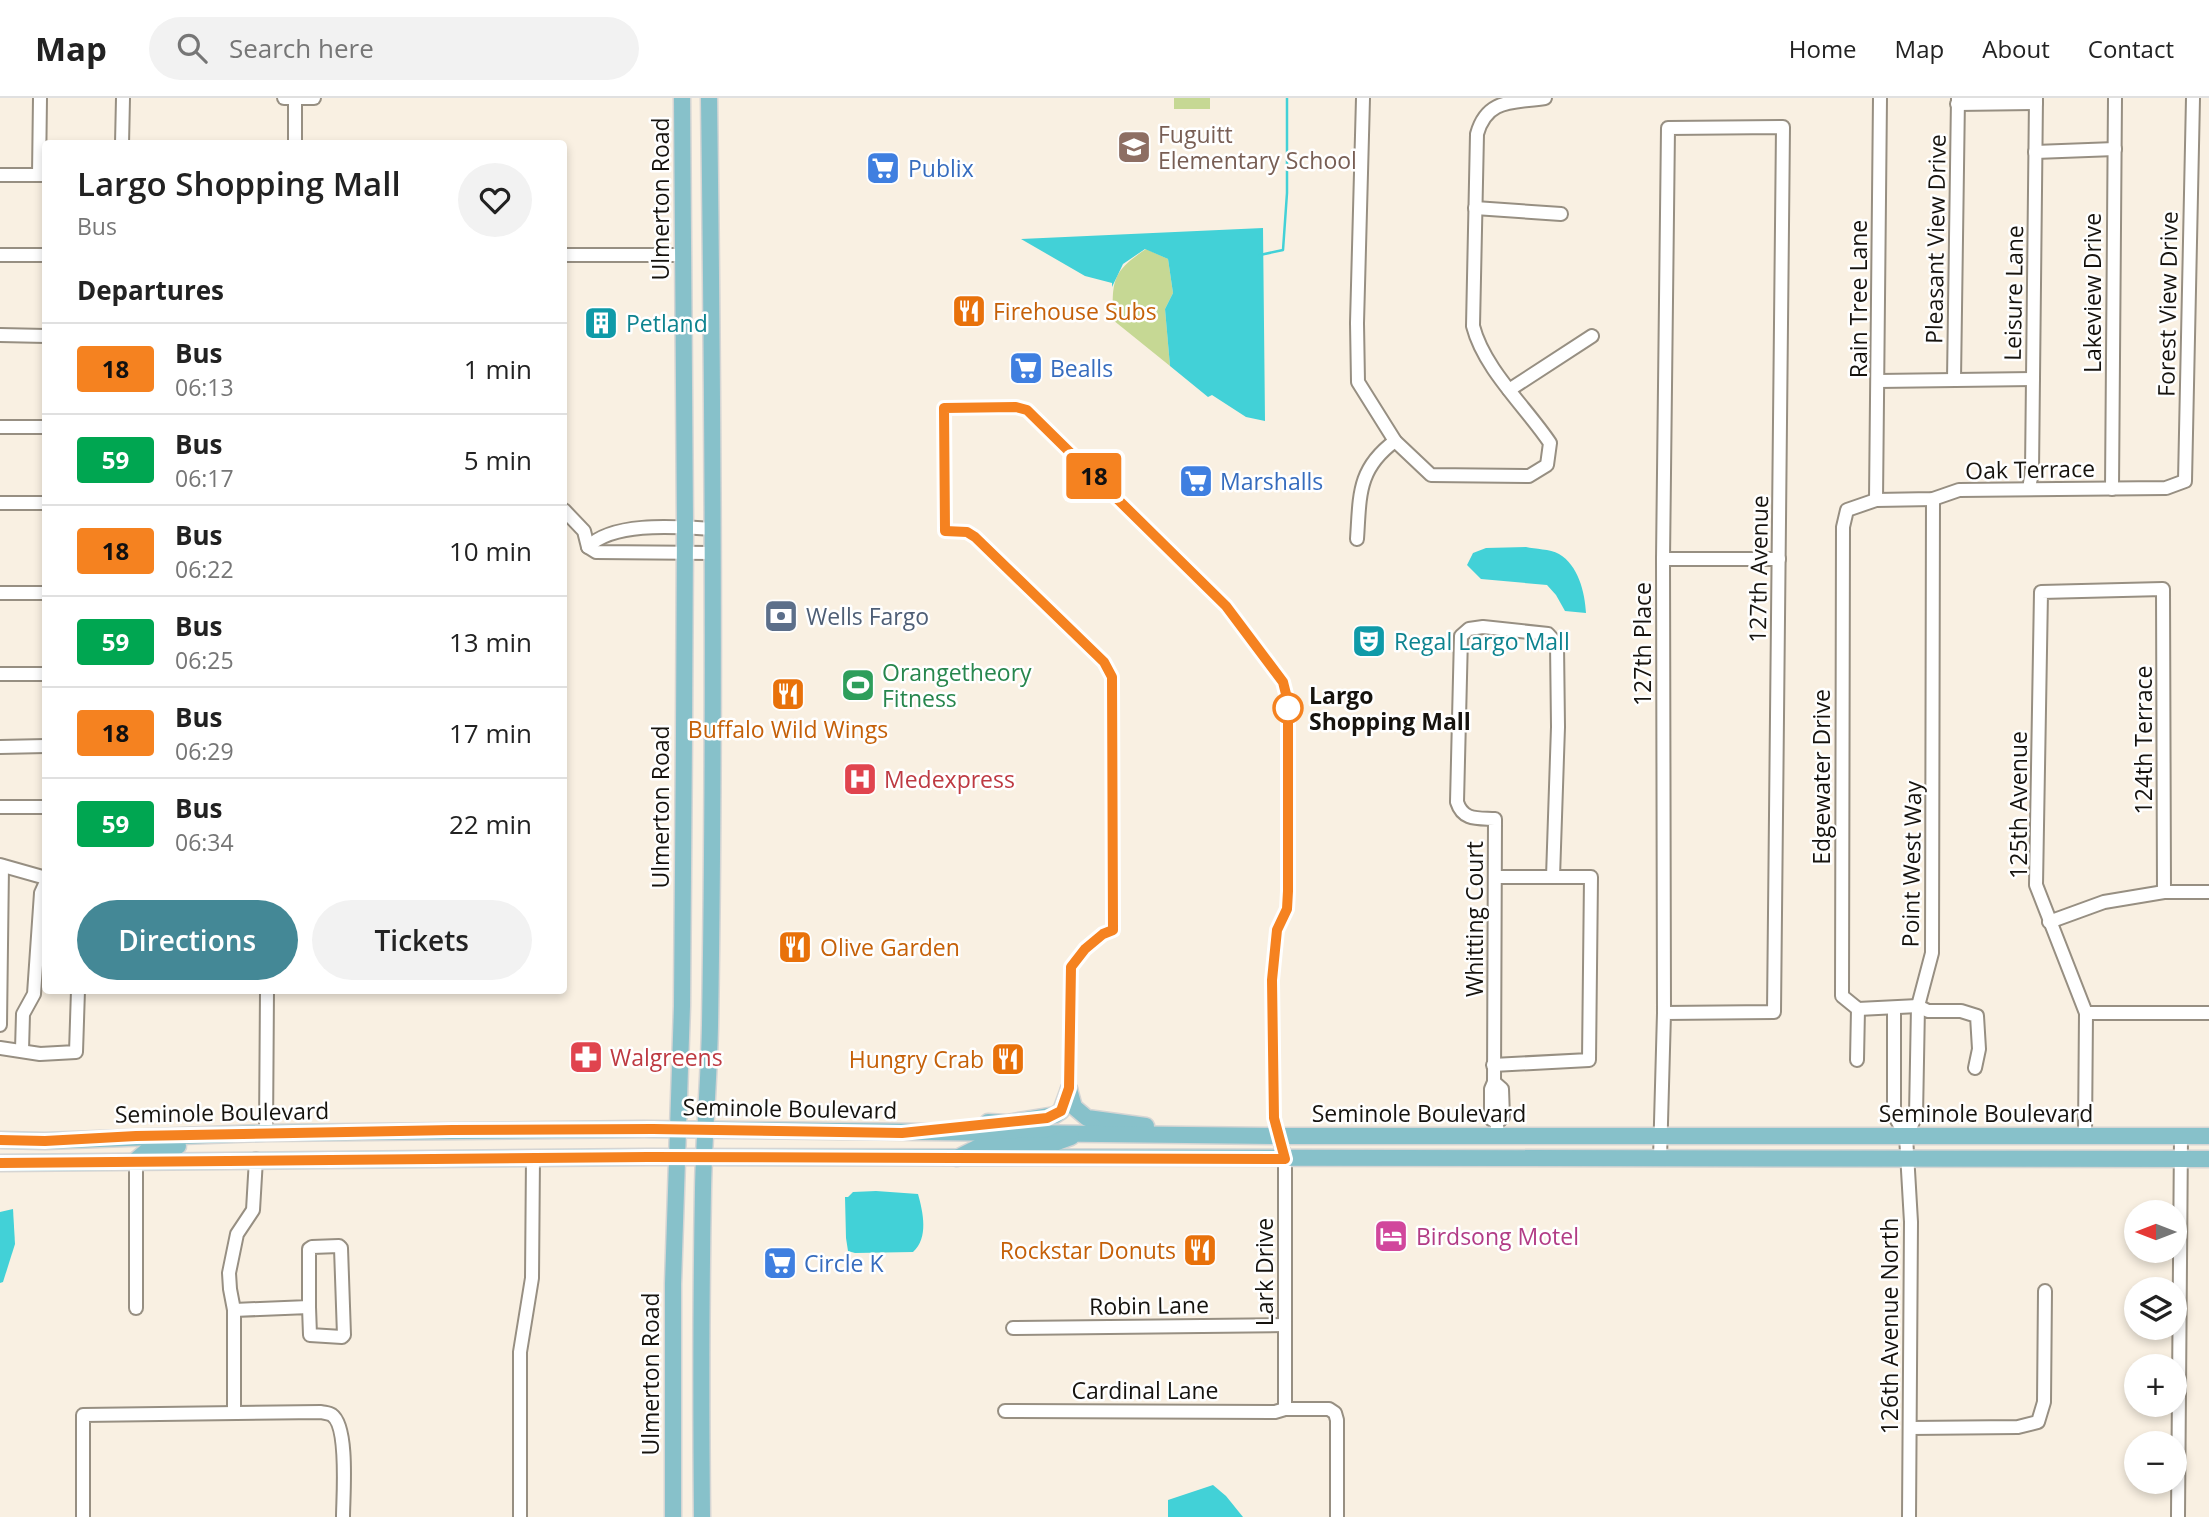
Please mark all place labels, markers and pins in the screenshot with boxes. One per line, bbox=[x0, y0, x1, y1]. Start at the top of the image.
place label: Fuguitt Elementary School bbox=[1158, 118, 1357, 176]
school or university icon: Fuguitt Elementary School bbox=[1115, 128, 1153, 166]
supermarket icon: Publix bbox=[864, 149, 902, 187]
place label: Publix bbox=[908, 152, 974, 184]
restaurant icon: Firehouse Subs bbox=[950, 292, 988, 330]
place label: Firehouse Subs bbox=[993, 295, 1157, 327]
building icon: Petland bbox=[582, 304, 620, 342]
place label: Petland bbox=[626, 307, 708, 339]
supermarket icon: Bealls bbox=[1007, 349, 1045, 387]
place label: Bealls bbox=[1050, 352, 1113, 384]
supermarket icon: Marshalls bbox=[1177, 462, 1215, 500]
place label: Marshalls bbox=[1220, 465, 1323, 497]
bank icon: Wells Fargo bbox=[762, 597, 800, 635]
place label: Wells Fargo bbox=[806, 600, 929, 632]
theatre icon: Regal Largo Mall bbox=[1350, 622, 1388, 660]
place label: Regal Largo Mall bbox=[1394, 625, 1570, 657]
place label: Orangetheory Fitness bbox=[882, 656, 1032, 714]
sports icon: Orangetheory Fitness bbox=[839, 666, 877, 704]
restaurant icon: Buffalo Wild Wings bbox=[769, 675, 807, 713]
place label: Largo Shopping Mall bbox=[1309, 679, 1471, 737]
marker: Largo Shopping Mall bbox=[1273, 693, 1303, 723]
place label: Buffalo Wild Wings bbox=[688, 713, 888, 745]
hospital icon: Medexpress bbox=[841, 760, 879, 798]
place label: Medexpress bbox=[884, 763, 1015, 795]
restaurant icon: Olive Garden bbox=[776, 928, 814, 966]
place label: Olive Garden bbox=[820, 931, 960, 963]
pharmacy icon: Walgreens bbox=[567, 1038, 605, 1076]
restaurant icon: Hungry Crab bbox=[989, 1040, 1027, 1078]
place label: Walgreens bbox=[610, 1041, 723, 1073]
place label: Hungry Crab bbox=[849, 1043, 984, 1075]
hotel icon: Birdsong Motel bbox=[1372, 1217, 1410, 1255]
place label: Birdsong Motel bbox=[1416, 1220, 1579, 1252]
restaurant icon: Rockstar Donuts bbox=[1181, 1231, 1219, 1269]
place label: Rockstar Donuts bbox=[1000, 1234, 1176, 1266]
supermarket icon: Circle K bbox=[761, 1244, 799, 1282]
place label: Circle K bbox=[804, 1247, 884, 1279]

